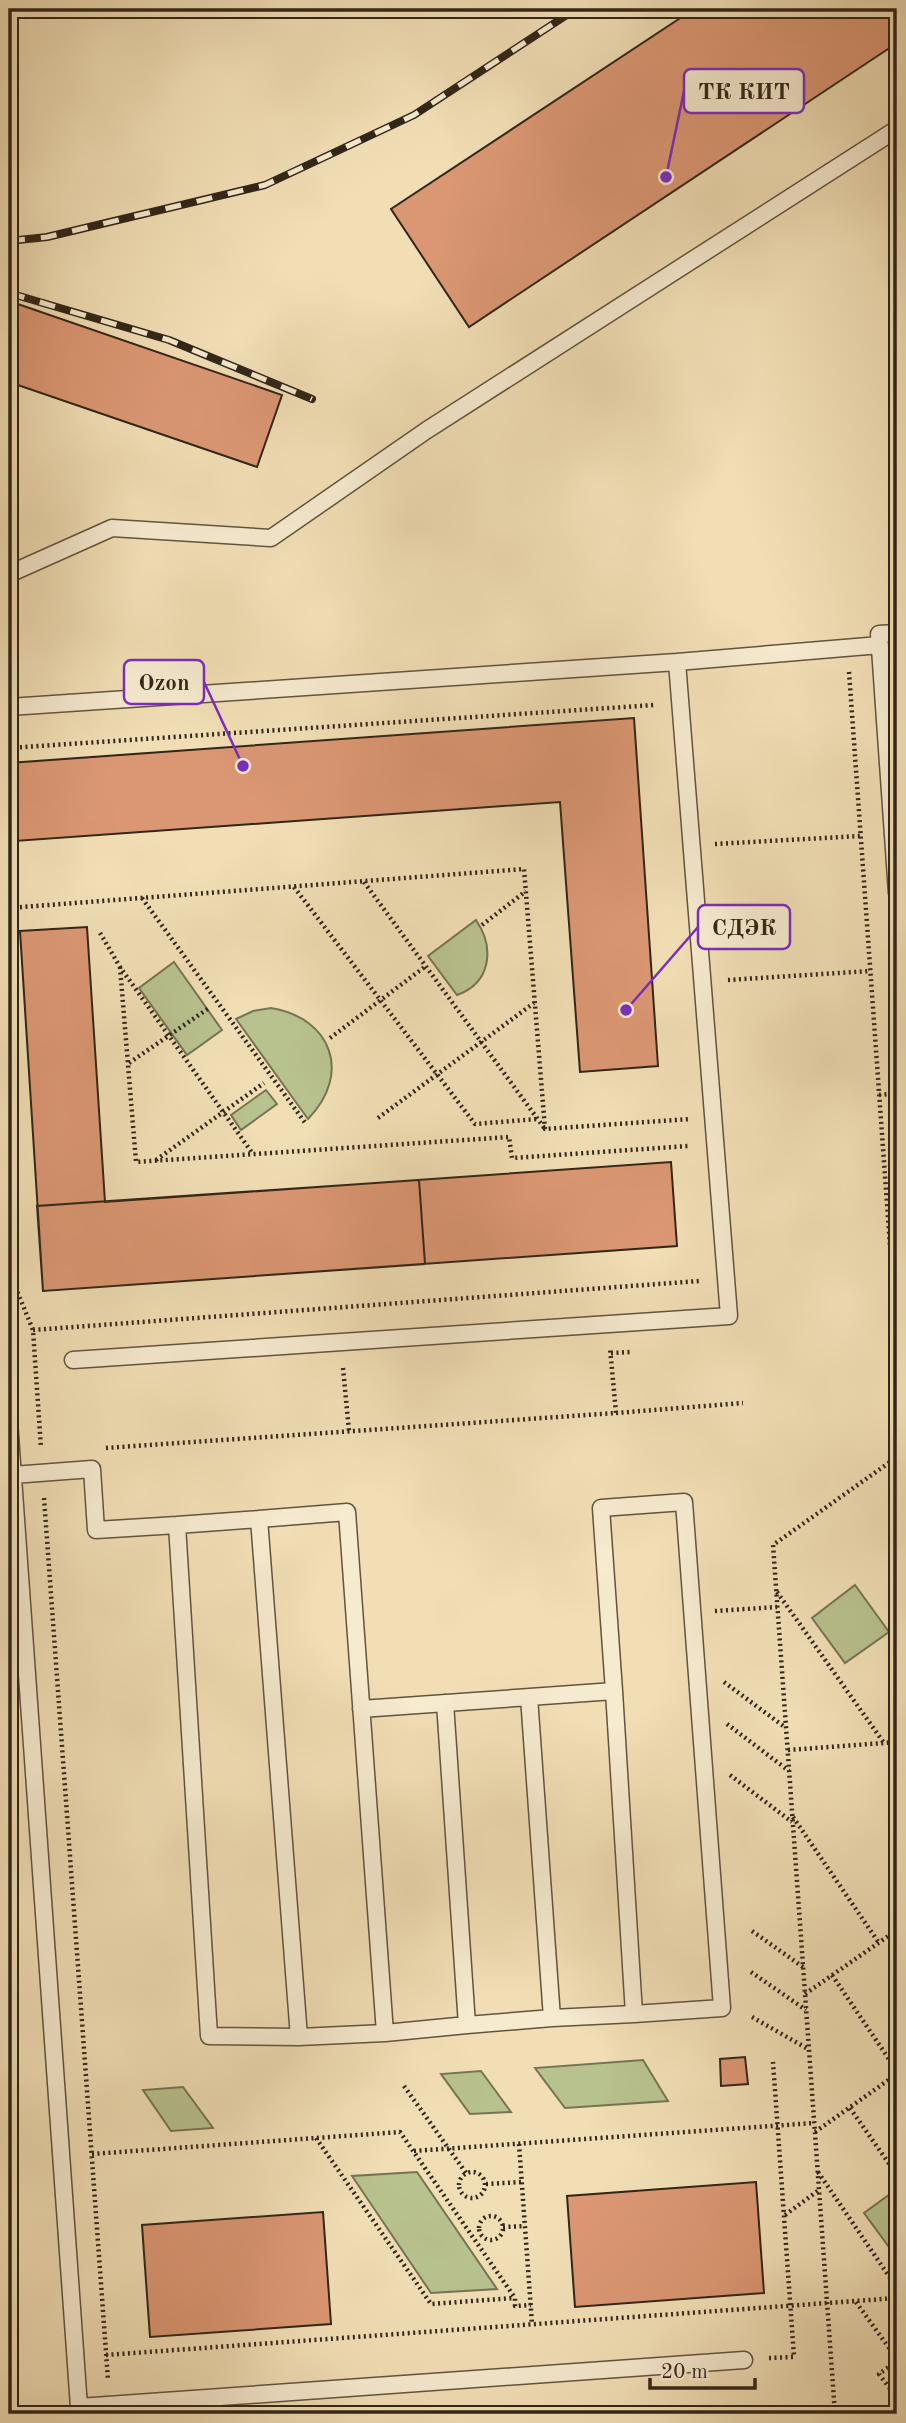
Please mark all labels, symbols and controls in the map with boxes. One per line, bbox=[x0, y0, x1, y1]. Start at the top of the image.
callout: ТК КИТ bbox=[684, 69, 804, 113]
text: ТК КИТ bbox=[698, 81, 790, 104]
callout: Ozon bbox=[124, 660, 204, 704]
text: Ozon bbox=[138, 672, 190, 695]
callout: СДЭК bbox=[698, 905, 790, 949]
text: СДЭК bbox=[712, 917, 776, 940]
scale bar bbox=[650, 2346, 755, 2390]
text: 20 m bbox=[661, 2362, 708, 2383]

